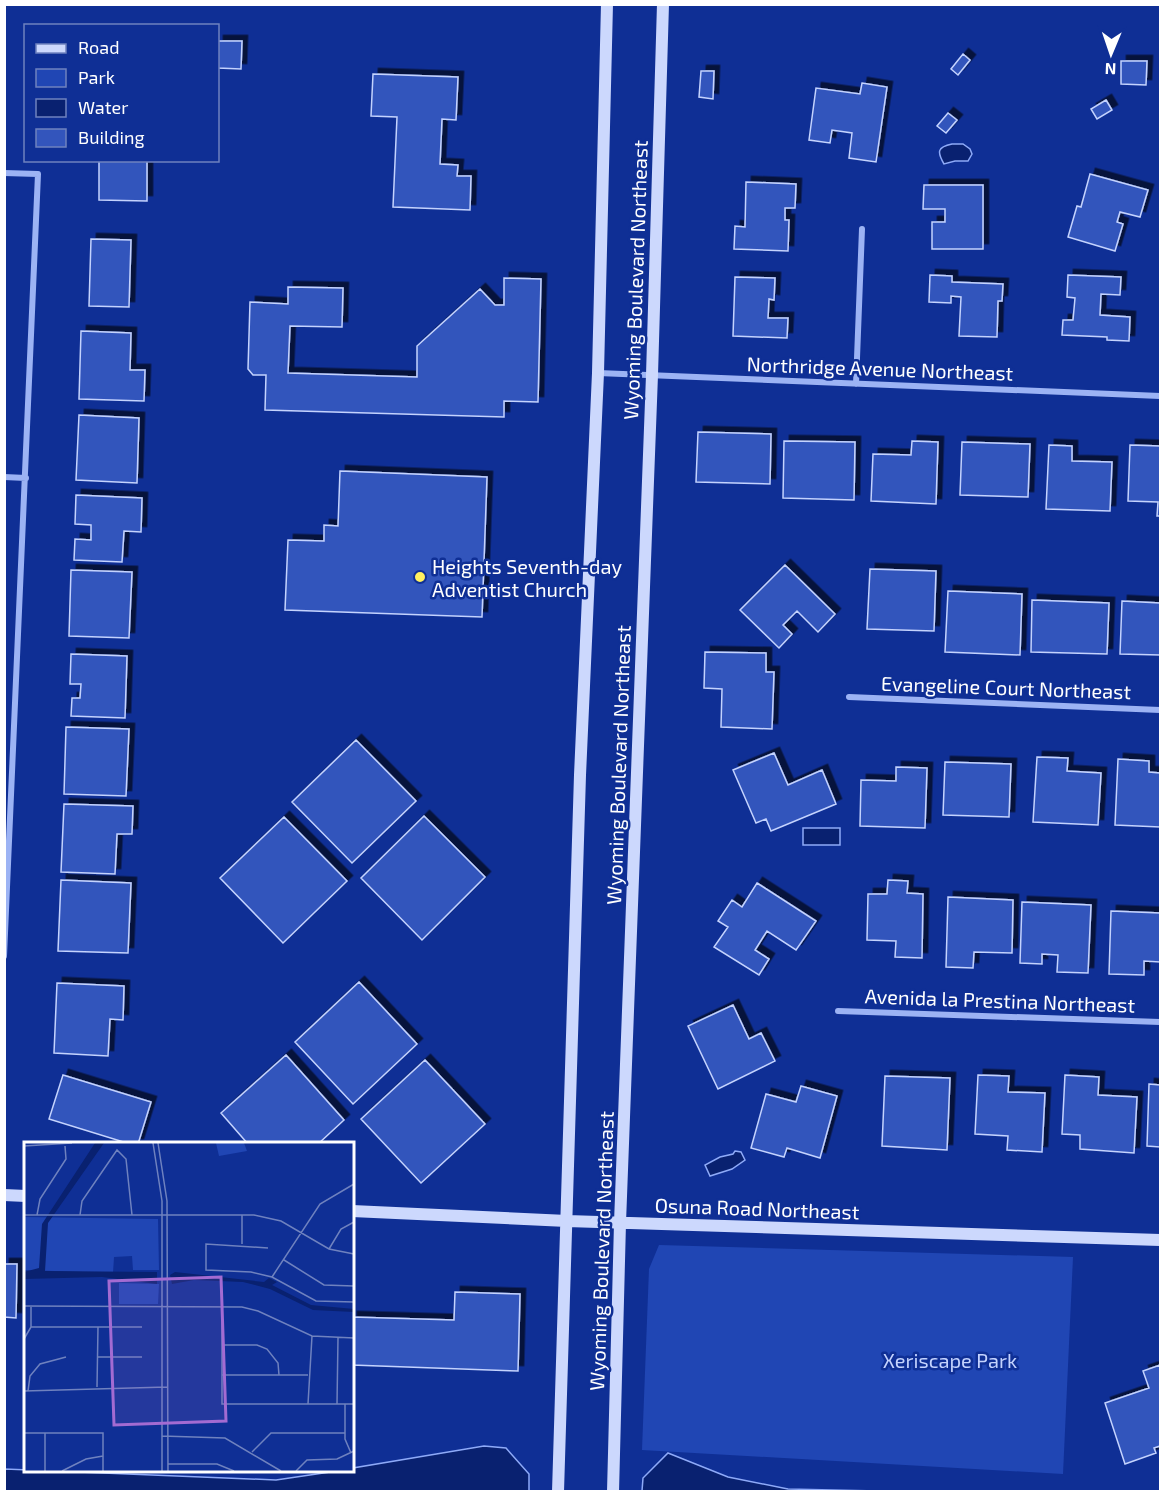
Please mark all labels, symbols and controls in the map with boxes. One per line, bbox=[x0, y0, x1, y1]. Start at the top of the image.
legend bbox=[24, 24, 219, 162]
north arrow bbox=[1081, 24, 1141, 84]
text: Road bbox=[78, 36, 119, 58]
text: N bbox=[1104, 60, 1117, 79]
text: Park bbox=[78, 66, 115, 88]
text: Water bbox=[78, 96, 128, 118]
text: Building bbox=[78, 126, 145, 148]
street label: Wyoming Boulevard Northeast bbox=[618, 139, 652, 420]
street label: Northridge Avenue Northeast bbox=[746, 351, 1014, 385]
place label: Heights Seventh-day Adventist Church bbox=[432, 554, 622, 601]
marker: Heights Seventh-day Adventist Church bbox=[413, 570, 427, 584]
street label: Wyoming Boulevard Northeast bbox=[601, 624, 635, 905]
street label: Evangeline Court Northeast bbox=[880, 671, 1132, 703]
street label: Avenida la Prestina Northeast bbox=[864, 983, 1136, 1017]
street label: Wyoming Boulevard Northeast bbox=[584, 1110, 618, 1391]
inset map bbox=[24, 1142, 354, 1472]
street label: Osuna Road Northeast bbox=[654, 1192, 860, 1224]
park label: Xeriscape Park bbox=[883, 1348, 1017, 1372]

